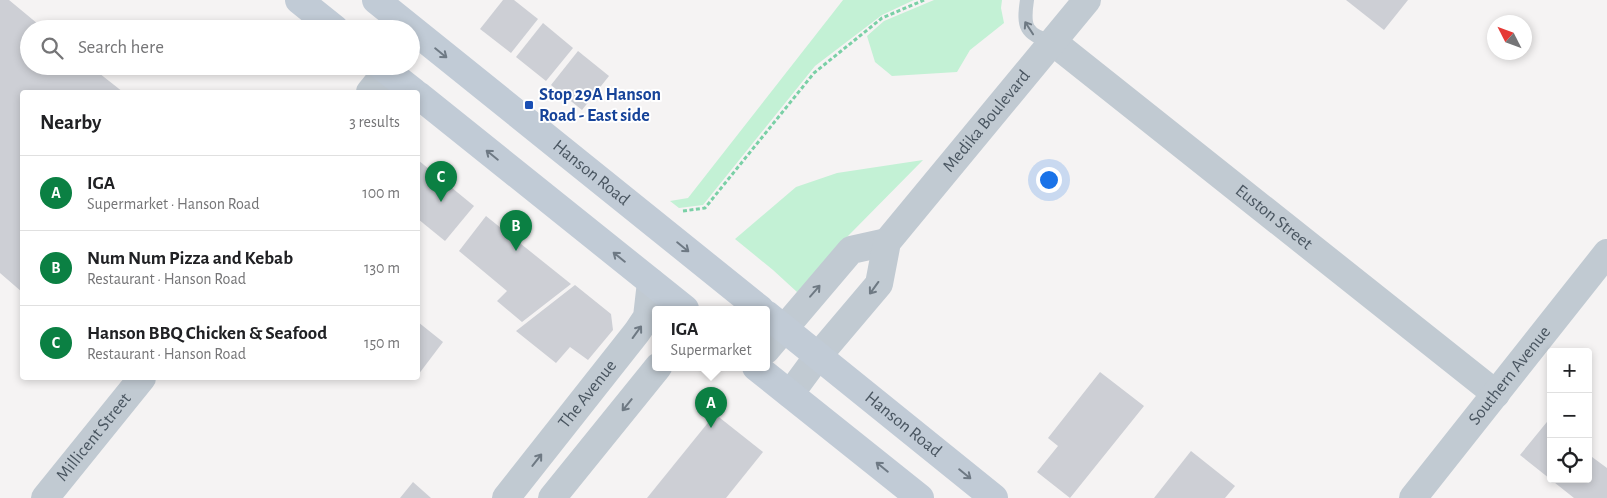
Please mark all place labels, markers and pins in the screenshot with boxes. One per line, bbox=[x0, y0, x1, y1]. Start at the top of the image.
place label: Stop 29A Hanson Road - East side bbox=[539, 86, 661, 125]
marker: Stop 29A Hanson Road - East side bbox=[523, 99, 535, 111]
pin: C bbox=[425, 161, 457, 202]
pin: B bbox=[500, 210, 532, 251]
pin: A bbox=[695, 387, 727, 428]

